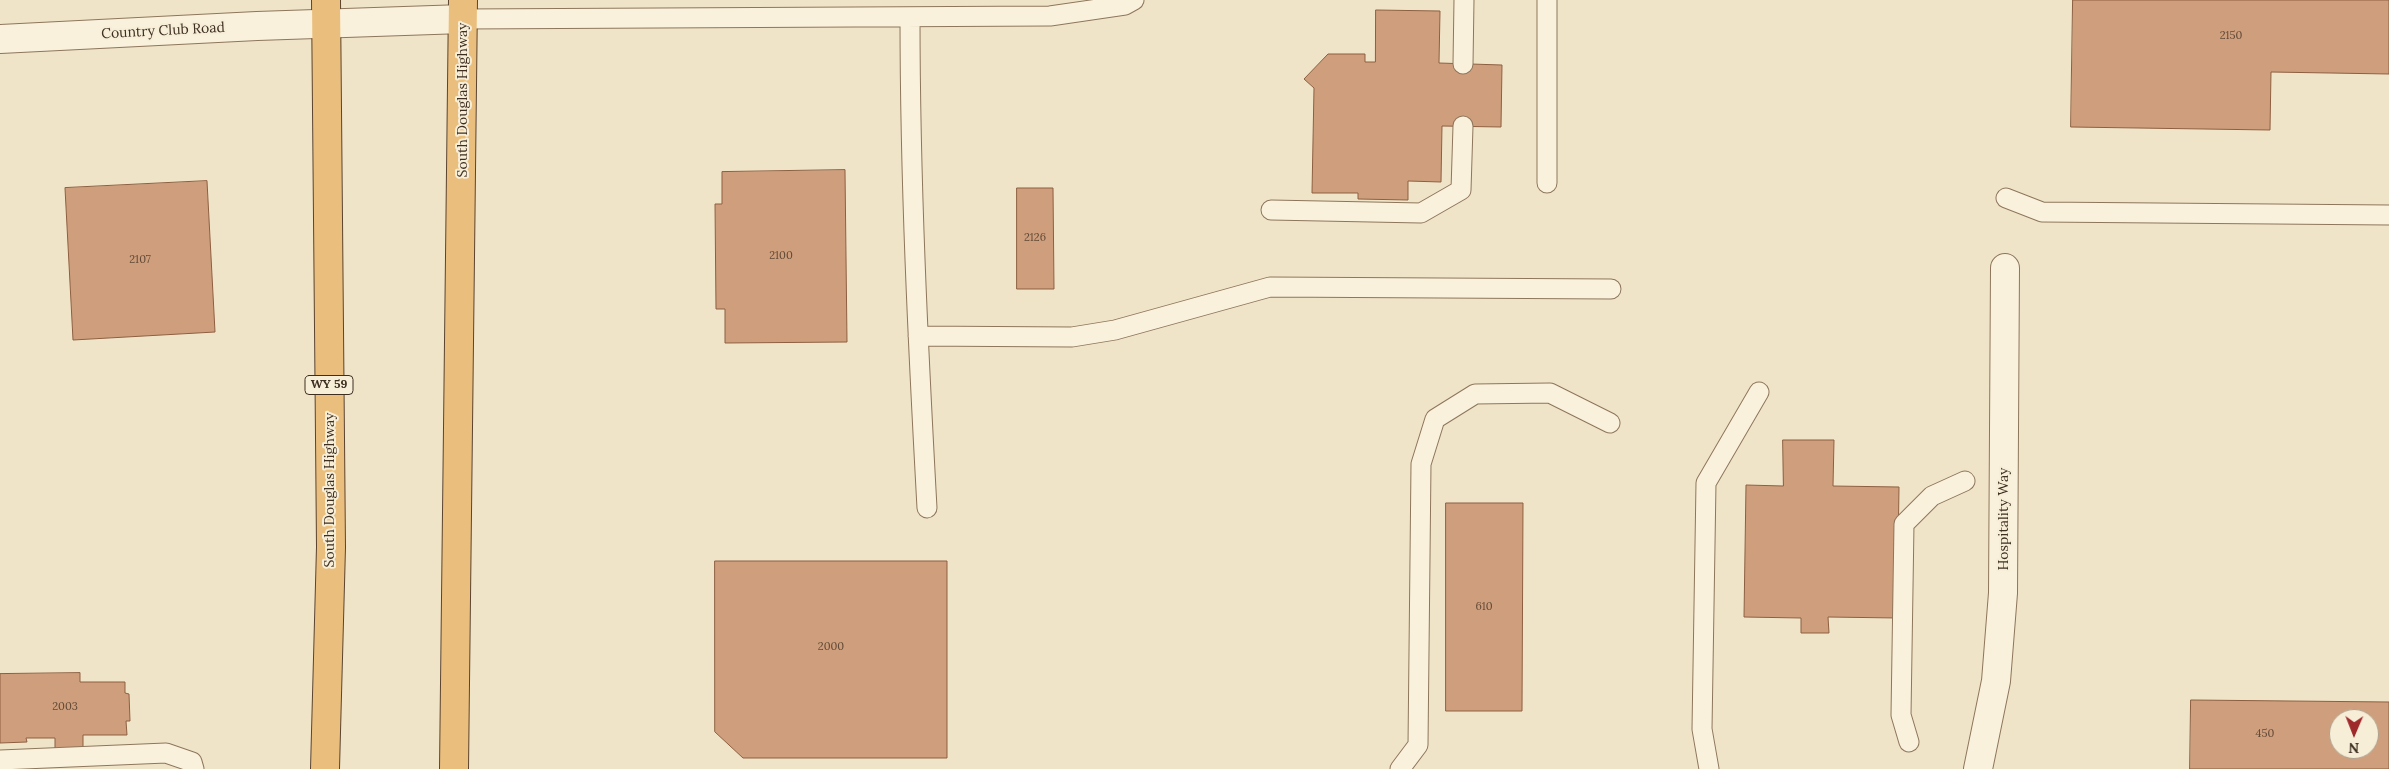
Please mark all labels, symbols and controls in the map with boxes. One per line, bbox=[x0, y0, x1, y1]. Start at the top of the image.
street label: Country Club Road bbox=[101, 19, 225, 43]
street label: South Douglas Highway bbox=[455, 23, 471, 177]
house number: 2150 bbox=[2220, 29, 2242, 43]
house number: 2126 bbox=[1024, 231, 1046, 245]
house number: 2100 bbox=[769, 249, 793, 263]
house number: 2107 bbox=[129, 253, 151, 267]
road number: WY 59 bbox=[305, 376, 353, 394]
street label: South Douglas Highway bbox=[322, 413, 338, 567]
street label: Hospitality Way bbox=[1996, 468, 2012, 570]
house number: 610 bbox=[1475, 600, 1493, 614]
house number: 2000 bbox=[818, 640, 844, 654]
house number: 2003 bbox=[52, 700, 78, 714]
north arrow bbox=[2329, 709, 2379, 759]
house number: 450 bbox=[2256, 727, 2274, 741]
text: N bbox=[2348, 739, 2359, 757]

